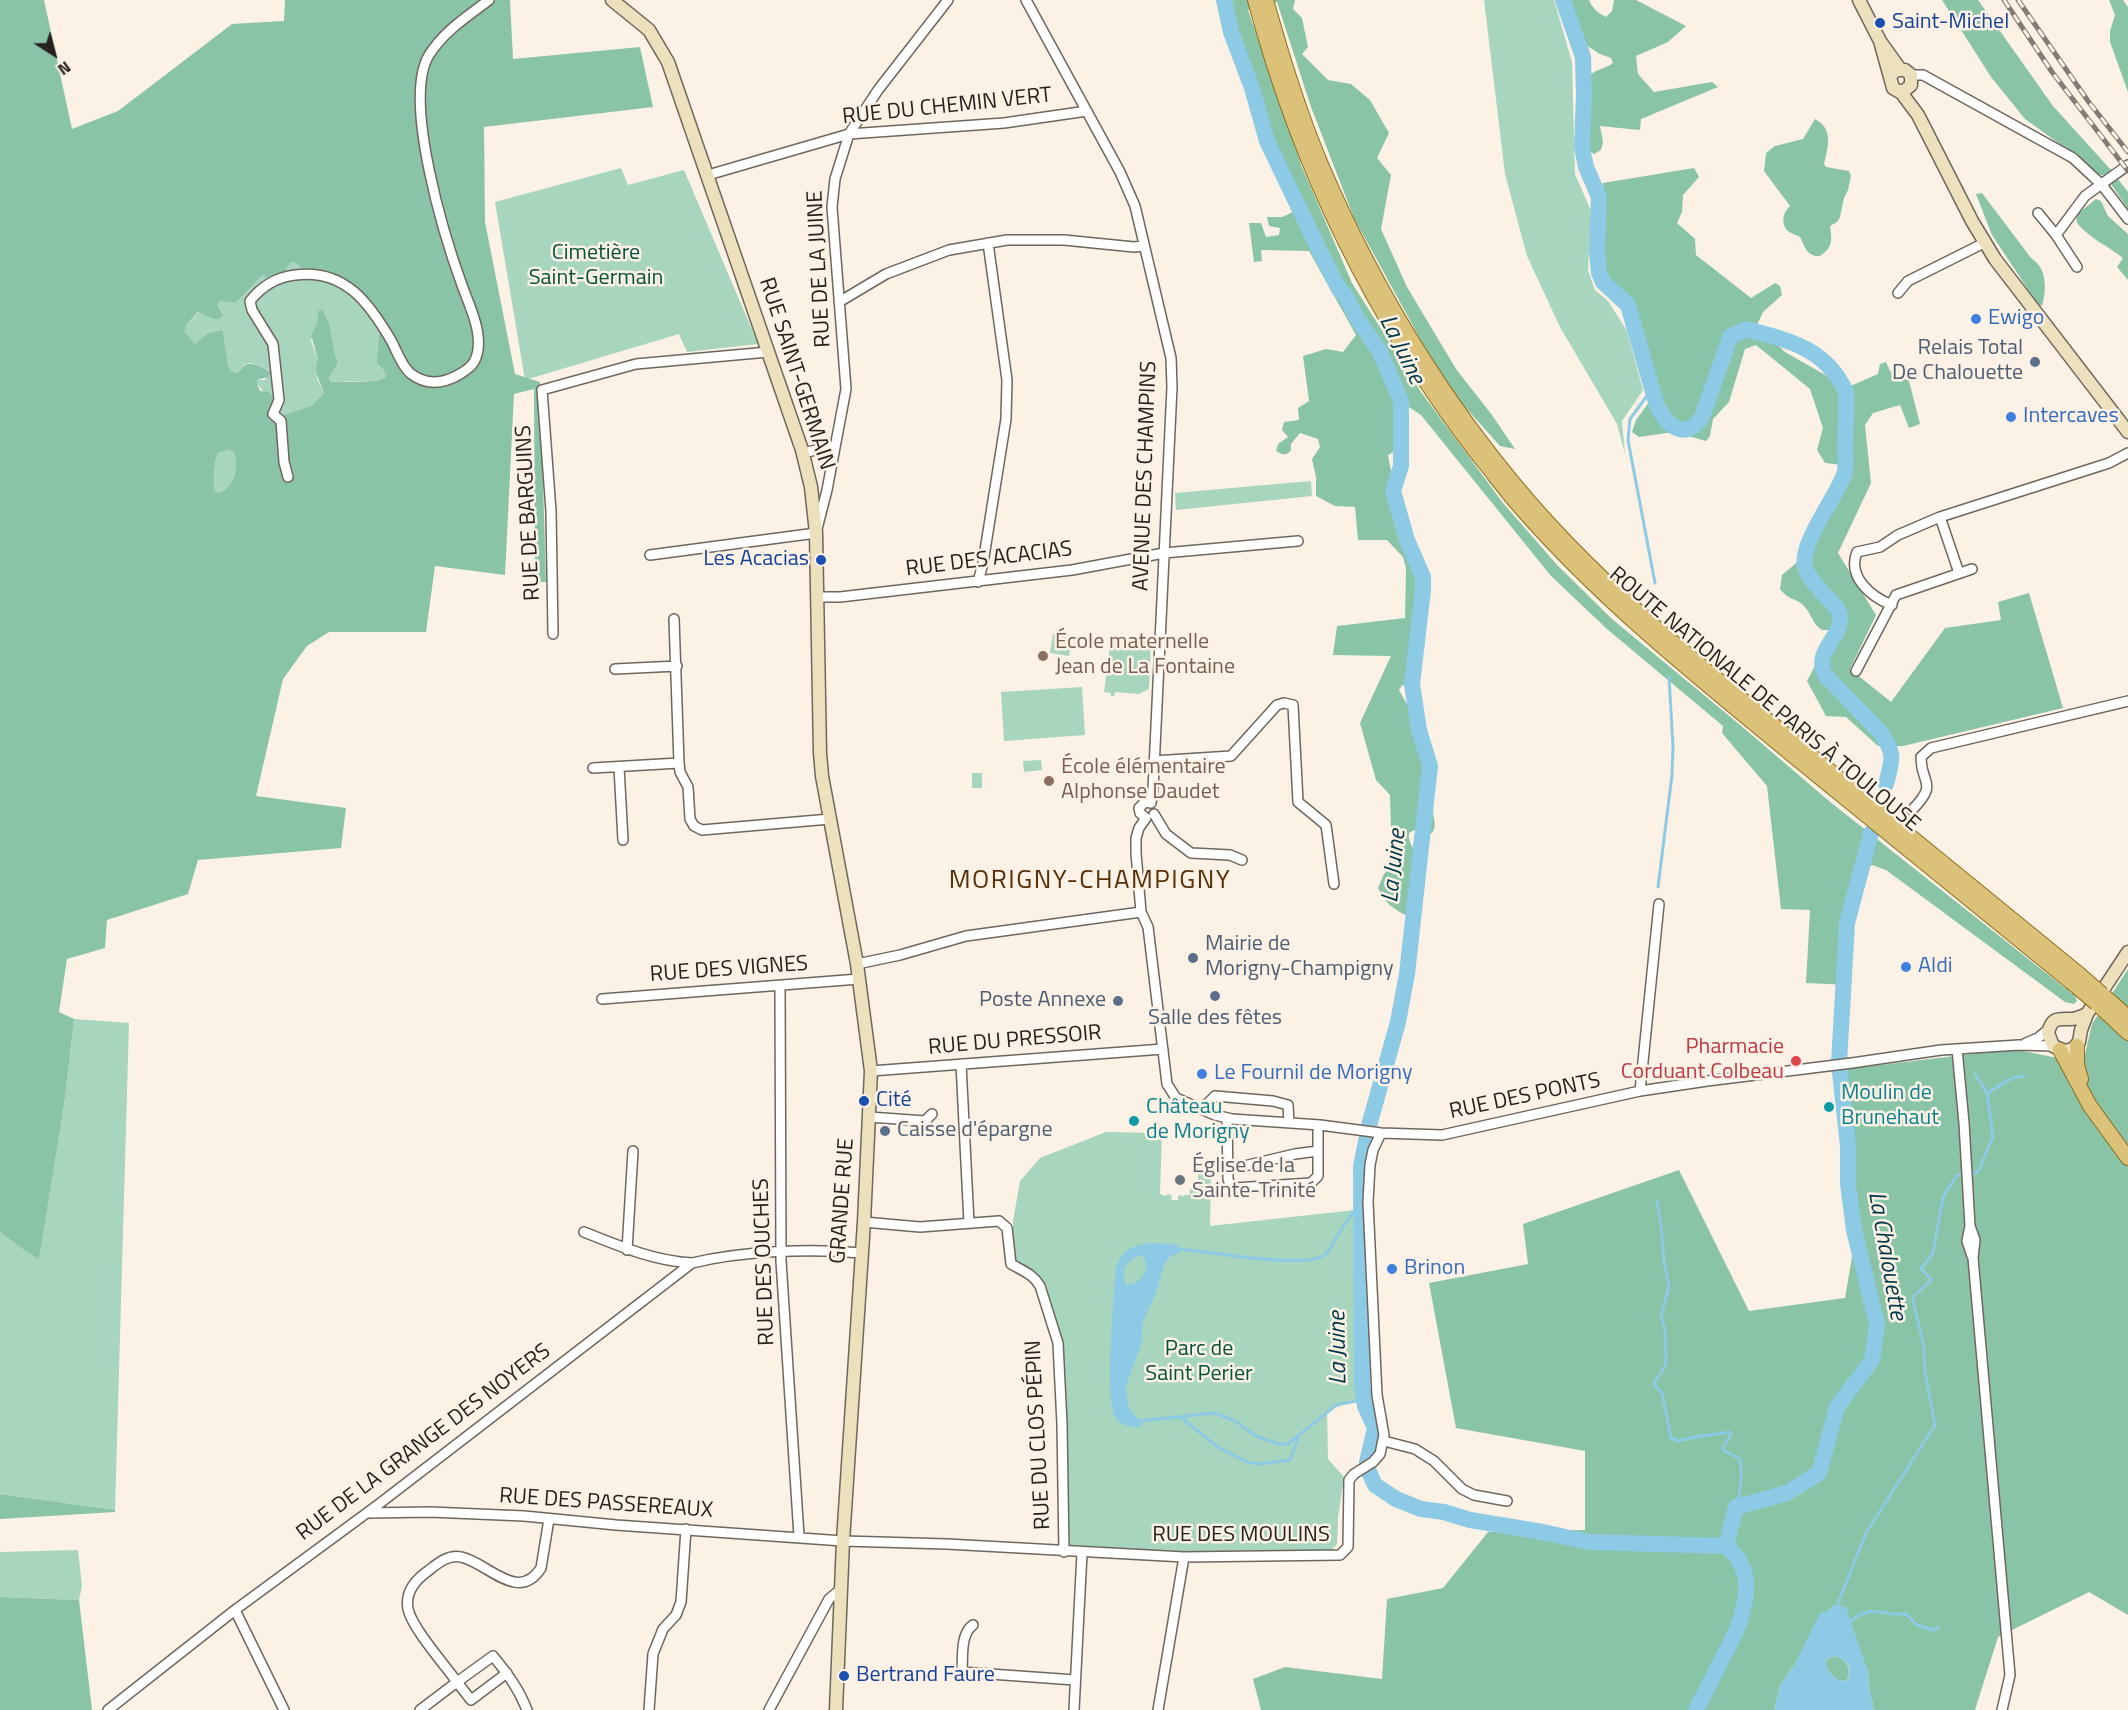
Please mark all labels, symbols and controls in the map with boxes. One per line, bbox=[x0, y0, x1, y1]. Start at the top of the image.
place label: Saint-Michel bbox=[1892, 10, 2009, 36]
marker: Saint-Michel bbox=[1873, 16, 1887, 30]
north arrow bbox=[24, 24, 84, 84]
text: N bbox=[53, 56, 76, 82]
street label: RUE DU CHEMIN VERT bbox=[841, 83, 1053, 131]
street label: RUE DE LA JUINE bbox=[803, 190, 837, 348]
park label: Cimetière Saint-Germain bbox=[529, 241, 663, 292]
street label: RUE SAINT-GERMAIN bbox=[752, 274, 840, 474]
place label: Ewigo bbox=[1988, 306, 2044, 332]
water label: La Juine bbox=[1372, 311, 1430, 389]
marker: Ewigo bbox=[1969, 312, 1983, 326]
place label: Relais Total De Chalouette bbox=[1892, 336, 2023, 388]
marker: Relais Total De Chalouette bbox=[2028, 355, 2042, 369]
street label: AVENUE DES CHAMPINS bbox=[1129, 360, 1163, 592]
place label: Intercaves bbox=[2023, 404, 2119, 430]
marker: Intercaves bbox=[2004, 410, 2018, 424]
street label: RUE DE BARGUINS bbox=[511, 425, 547, 601]
street label: RUE DES ACACIAS bbox=[904, 537, 1074, 583]
place label: Les Acacias bbox=[703, 547, 809, 573]
marker: Les Acacias bbox=[814, 553, 828, 567]
street label: ROUTE NATIONALE DE PARIS À TOULOUSE bbox=[1603, 562, 1925, 838]
place label: École maternelle Jean de La Fontaine bbox=[1055, 630, 1235, 682]
marker: École maternelle Jean de La Fontaine bbox=[1036, 649, 1050, 663]
place label: École élémentaire Alphonse Daudet bbox=[1061, 755, 1226, 806]
marker: École élémentaire Alphonse Daudet bbox=[1042, 774, 1056, 788]
water label: La Juine bbox=[1377, 828, 1413, 904]
district label: MORIGNY-CHAMPIGNY bbox=[949, 866, 1231, 898]
place label: Mairie de Morigny-Champigny bbox=[1205, 932, 1394, 984]
street label: RUE DES VIGNES bbox=[649, 951, 809, 989]
marker: Mairie de Morigny-Champigny bbox=[1186, 951, 1200, 965]
place label: Aldi bbox=[1918, 954, 1953, 980]
marker: Aldi bbox=[1899, 960, 1913, 974]
place label: Poste Annexe bbox=[979, 988, 1106, 1014]
marker: Salle des fêtes bbox=[1208, 989, 1222, 1003]
marker: Poste Annexe bbox=[1111, 994, 1125, 1008]
place label: Salle des fêtes bbox=[1148, 1006, 1282, 1032]
street label: RUE DU PRESSOIR bbox=[927, 1020, 1103, 1062]
place label: Pharmacie Corduant Colbeau bbox=[1621, 1035, 1784, 1086]
marker: Pharmacie Corduant Colbeau bbox=[1789, 1054, 1803, 1068]
place label: Le Fournil de Morigny bbox=[1214, 1061, 1413, 1087]
marker: Le Fournil de Morigny bbox=[1195, 1067, 1209, 1081]
street label: RUE DES PONTS bbox=[1447, 1068, 1603, 1126]
place label: Moulin de Brunehaut bbox=[1841, 1081, 1939, 1132]
place label: Cité bbox=[876, 1088, 912, 1114]
marker: Cité bbox=[857, 1094, 871, 1108]
place label: Château de Morigny bbox=[1146, 1095, 1250, 1146]
marker: Moulin de Brunehaut bbox=[1822, 1100, 1836, 1114]
marker: Château de Morigny bbox=[1127, 1114, 1141, 1128]
place label: Caisse d'épargne bbox=[897, 1118, 1053, 1144]
marker: Caisse d'épargne bbox=[878, 1124, 892, 1138]
street label: GRANDE RUE bbox=[825, 1137, 861, 1265]
place label: Église de la Sainte-Trinité bbox=[1192, 1154, 1316, 1206]
marker: Église de la Sainte-Trinité bbox=[1173, 1173, 1187, 1187]
street label: RUE DES OUCHES bbox=[749, 1178, 781, 1346]
water label: La Chalouette bbox=[1861, 1190, 1911, 1322]
place label: Brinon bbox=[1404, 1256, 1465, 1282]
marker: Brinon bbox=[1385, 1262, 1399, 1276]
water label: La Juine bbox=[1324, 1311, 1354, 1385]
park label: Parc de Saint Perier bbox=[1145, 1337, 1253, 1388]
street label: RUE DE LA GRANGE DES NOYERS bbox=[292, 1339, 556, 1547]
street label: RUE DU CLOS PÉPIN bbox=[1021, 1340, 1057, 1530]
street label: RUE DES PASSEREAUX bbox=[498, 1483, 714, 1525]
street label: RUE DES MOULINS bbox=[1152, 1523, 1330, 1549]
place label: Bertrand Faure bbox=[856, 1663, 995, 1689]
marker: Bertrand Faure bbox=[837, 1669, 851, 1683]

